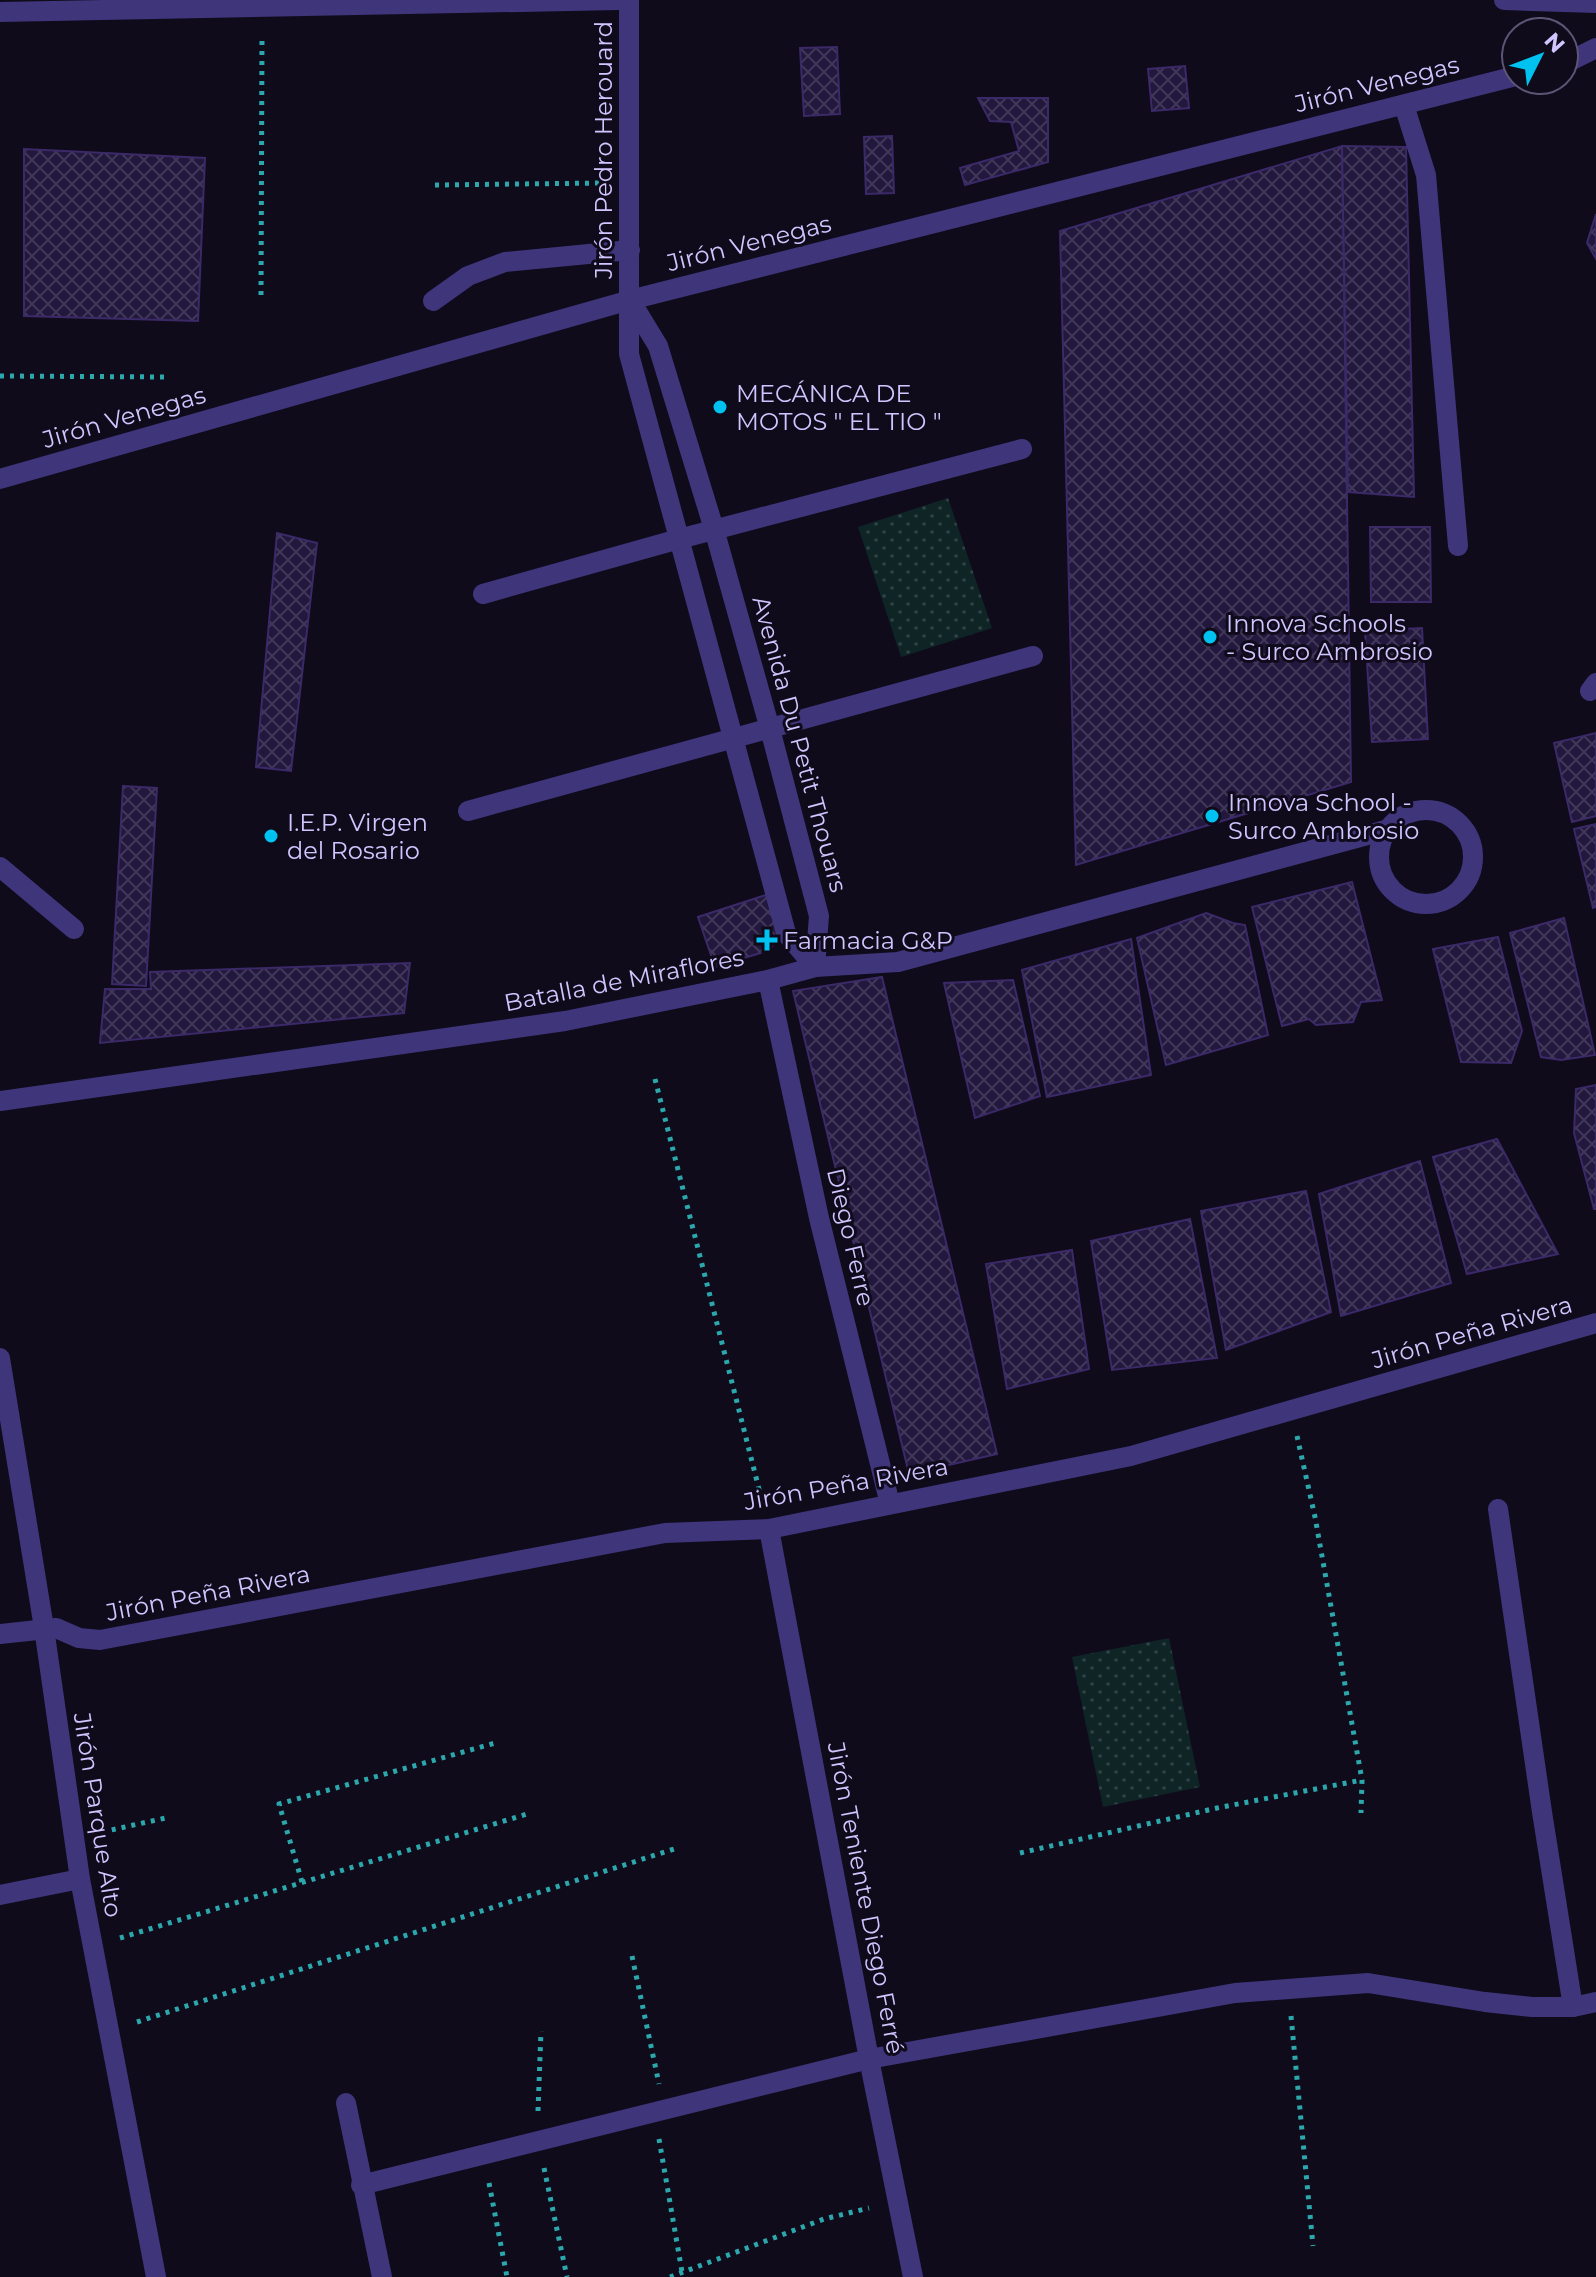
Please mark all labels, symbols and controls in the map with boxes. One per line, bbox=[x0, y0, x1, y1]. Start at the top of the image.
north arrow bbox=[1500, 16, 1580, 96]
street label: Jirón Pedro Herouard bbox=[589, 21, 618, 280]
text: N bbox=[1539, 27, 1570, 59]
street label: Jirón Venegas bbox=[1291, 50, 1462, 119]
street label: Jirón Venegas bbox=[663, 209, 834, 278]
place label: MECÁNICA DE MOTOS " EL TIO " bbox=[736, 379, 942, 436]
street label: Jirón Venegas bbox=[38, 380, 209, 454]
marker: MECÁNICA DE MOTOS " EL TIO " bbox=[711, 398, 729, 416]
street label: Avenida Du Petit Thouars bbox=[746, 593, 854, 895]
place label: Innova Schools - Surco Ambrosio bbox=[1226, 609, 1433, 666]
marker: Innova Schools - Surco Ambrosio bbox=[1201, 628, 1219, 646]
place label: Innova School - Surco Ambrosio bbox=[1228, 788, 1419, 845]
marker: Innova School - Surco Ambrosio bbox=[1203, 807, 1221, 825]
place label: I.E.P. Virgen del Rosario bbox=[287, 808, 428, 865]
marker: I.E.P. Virgen del Rosario bbox=[262, 827, 280, 845]
place label: Farmacia G&P bbox=[783, 926, 953, 955]
marker: Farmacia G&P bbox=[758, 931, 776, 949]
street label: Batalla de Miraflores bbox=[502, 943, 746, 1017]
street label: Diego Ferre bbox=[821, 1165, 881, 1309]
street label: Jirón Peña Rivera bbox=[1367, 1290, 1576, 1375]
street label: Jirón Peña Rivera bbox=[740, 1452, 951, 1516]
street label: Jirón Peña Rivera bbox=[103, 1559, 312, 1627]
street label: Jirón Parque Alto bbox=[67, 1710, 128, 1919]
street label: Jirón Teniente Diego Ferré bbox=[821, 1739, 910, 2056]

